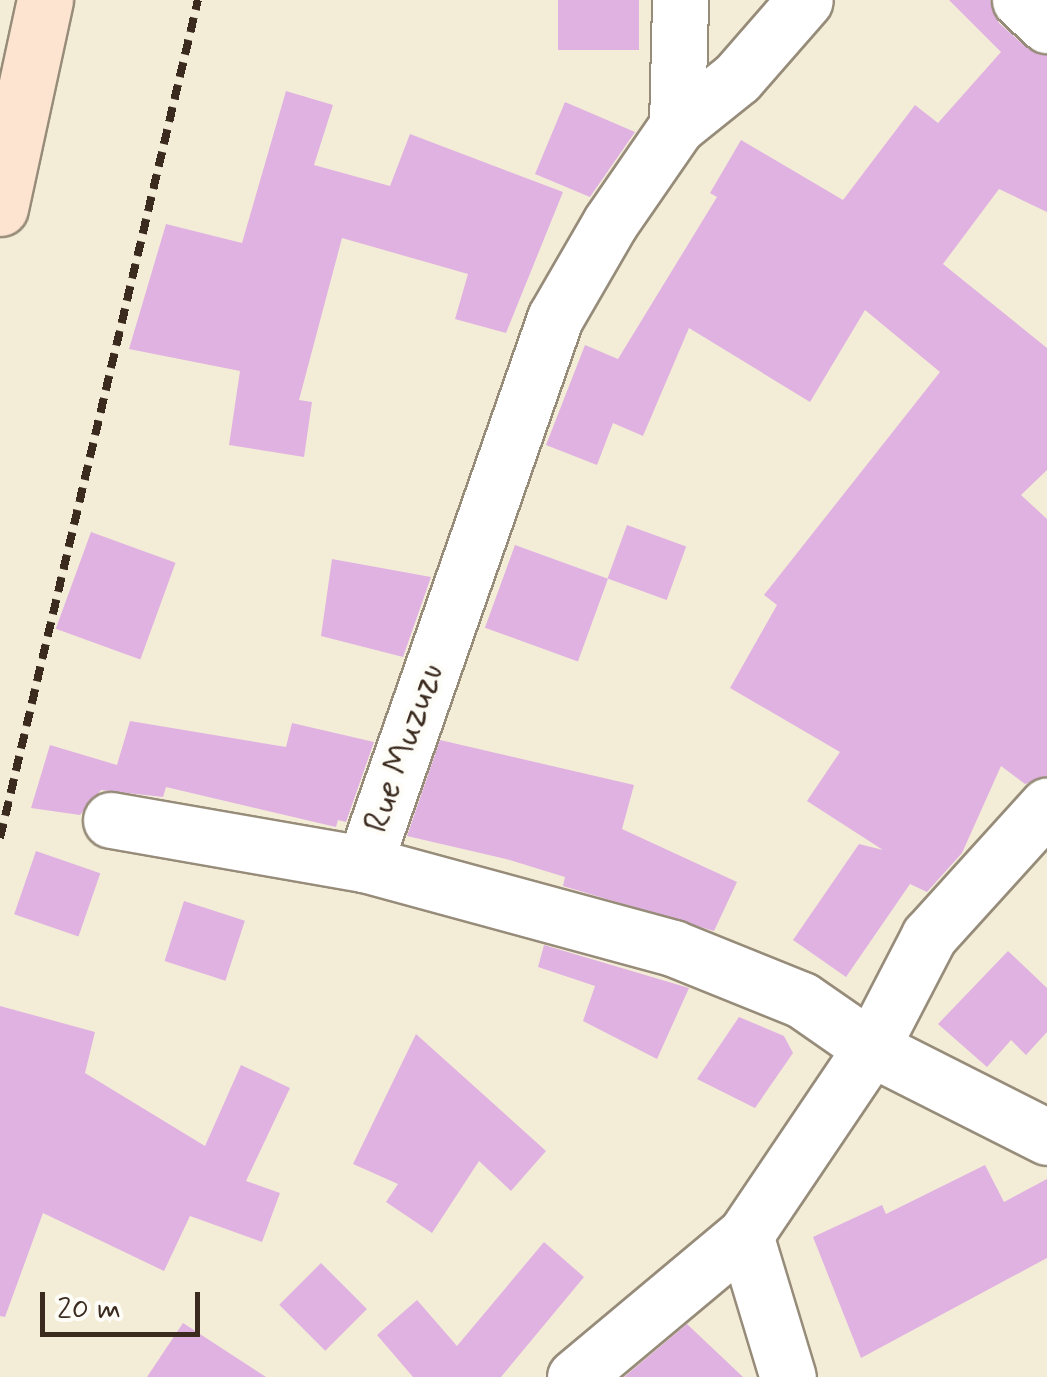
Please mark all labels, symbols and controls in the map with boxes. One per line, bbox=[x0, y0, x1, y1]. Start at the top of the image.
street label: Rue Muzuzu bbox=[355, 658, 453, 838]
scale bar bbox=[45, 1272, 205, 1334]
text: 20 m bbox=[57, 1290, 121, 1329]

